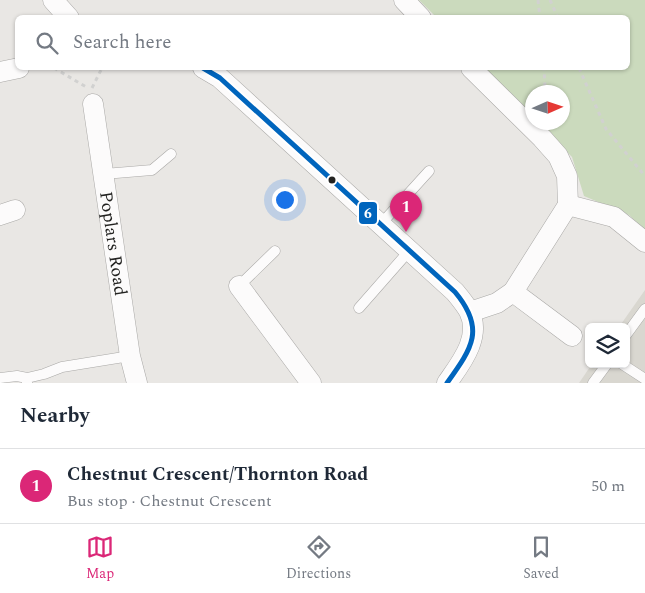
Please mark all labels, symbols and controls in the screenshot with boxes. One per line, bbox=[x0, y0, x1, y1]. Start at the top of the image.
search box bbox=[15, 15, 630, 70]
text: Search here bbox=[73, 28, 172, 57]
icon: search bbox=[33, 29, 61, 57]
north arrow bbox=[525, 85, 570, 130]
unlabelled marker bbox=[327, 175, 337, 185]
your location bbox=[272, 187, 298, 213]
street label: Poplars Road bbox=[92, 190, 134, 298]
pin: 1 bbox=[390, 191, 422, 232]
line badge: 6 bbox=[358, 201, 378, 225]
text: 6 bbox=[364, 203, 372, 224]
map controls bbox=[585, 323, 630, 368]
button: layers bbox=[585, 323, 630, 368]
text: Nearby bbox=[20, 400, 90, 432]
text: Chestnut Crescent/Thornton Road bbox=[67, 460, 368, 489]
text: 1 bbox=[32, 474, 40, 498]
text: 50 m bbox=[591, 474, 625, 498]
text: Bus stop · Chestnut Crescent bbox=[67, 489, 272, 513]
tab: Map bbox=[86, 533, 114, 584]
tab: Directions bbox=[286, 533, 351, 584]
tab: Saved bbox=[523, 533, 559, 584]

